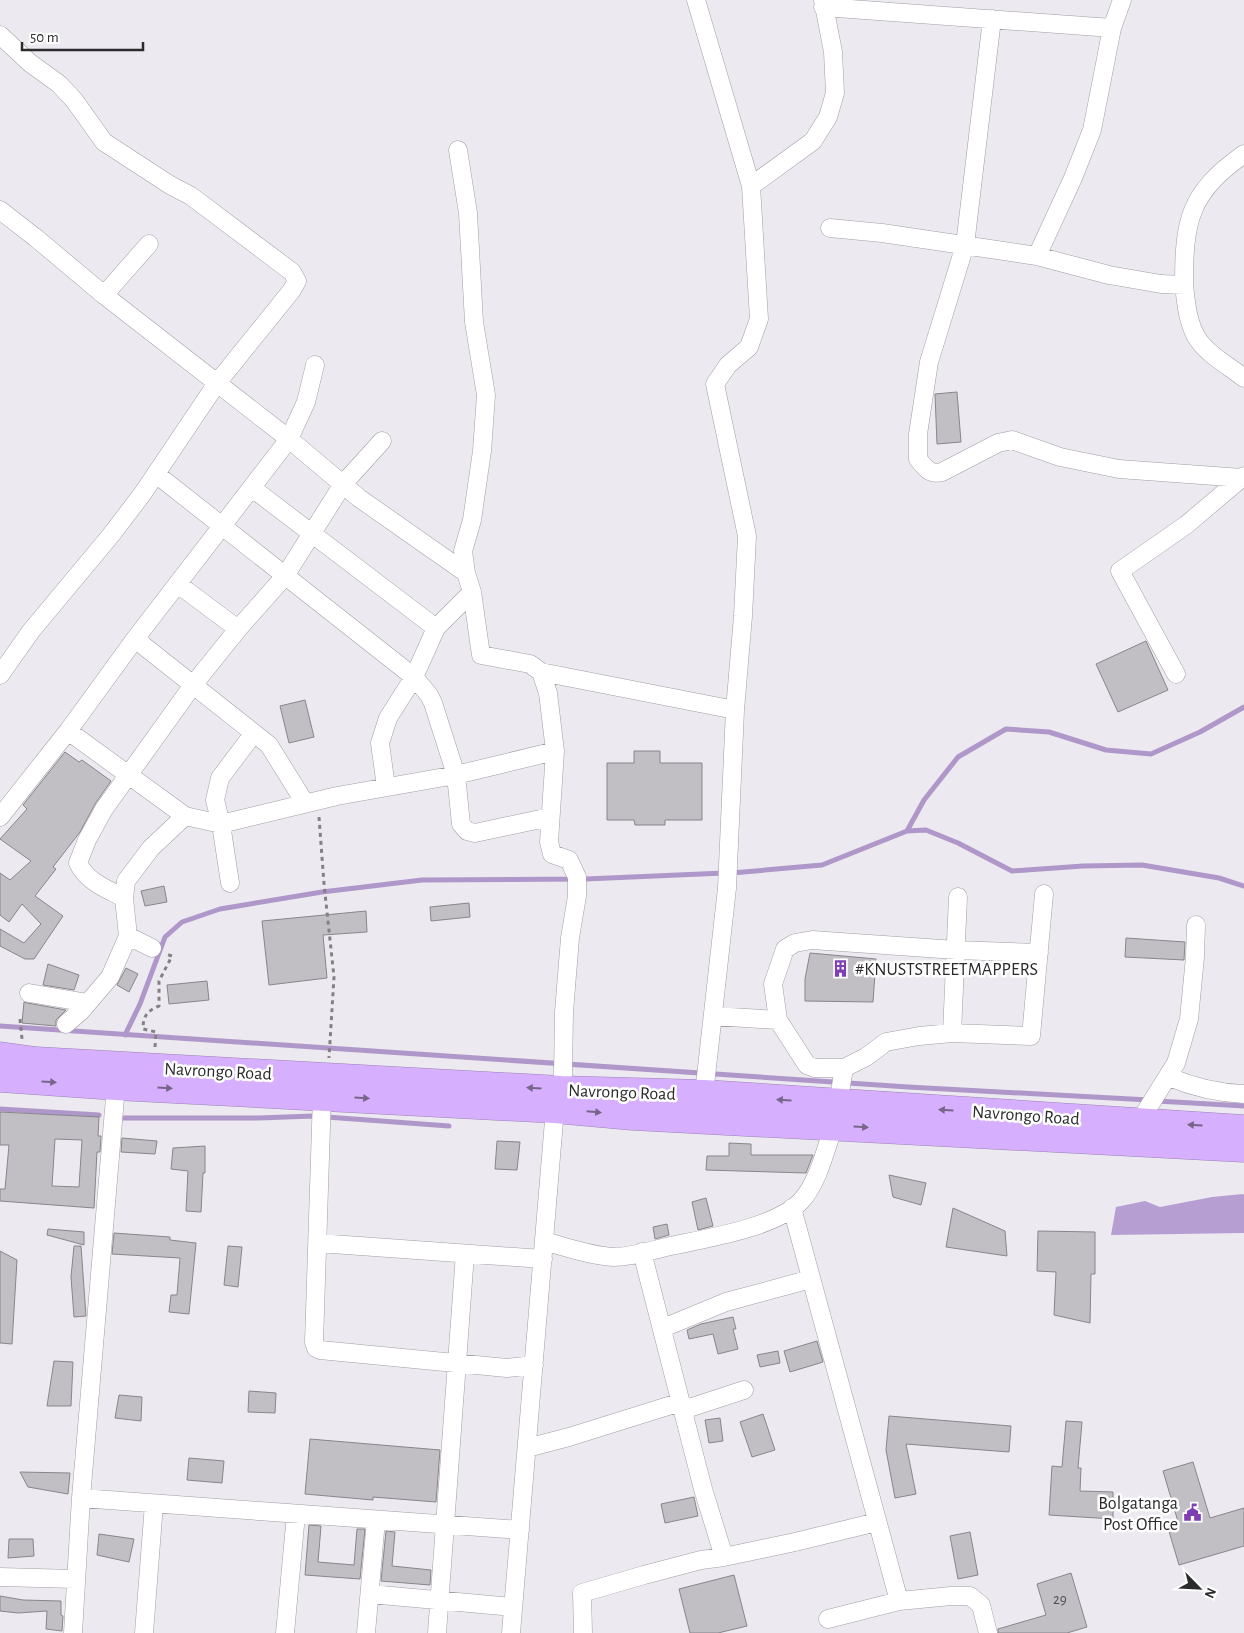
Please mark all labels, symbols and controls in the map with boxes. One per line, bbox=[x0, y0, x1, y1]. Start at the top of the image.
scale bar bbox=[22, 20, 144, 52]
text: 50 m bbox=[30, 30, 59, 45]
building icon: #KNUSTSTREETMAPPERS bbox=[831, 959, 851, 979]
place label: #KNUSTSTREETMAPPERS bbox=[855, 961, 1038, 979]
street label: Navrongo Road bbox=[164, 1060, 272, 1084]
one-way arrow bbox=[41, 1079, 57, 1087]
street label: Navrongo Road bbox=[568, 1082, 676, 1104]
one-way arrow bbox=[526, 1084, 542, 1092]
one-way arrow bbox=[157, 1085, 173, 1093]
one-way arrow bbox=[354, 1095, 370, 1103]
one-way arrow bbox=[775, 1095, 791, 1103]
street label: Navrongo Road bbox=[972, 1103, 1080, 1129]
one-way arrow bbox=[938, 1105, 954, 1113]
one-way arrow bbox=[586, 1108, 602, 1116]
one-way arrow bbox=[1187, 1121, 1203, 1129]
one-way arrow bbox=[853, 1123, 869, 1131]
place label: Bolgatanga Post Office bbox=[1098, 1495, 1178, 1534]
public building icon: Bolgatanga Post Office bbox=[1182, 1503, 1202, 1523]
north arrow bbox=[1174, 1563, 1224, 1613]
text: N bbox=[1202, 1586, 1218, 1600]
house number: 29 bbox=[1053, 1592, 1067, 1607]

